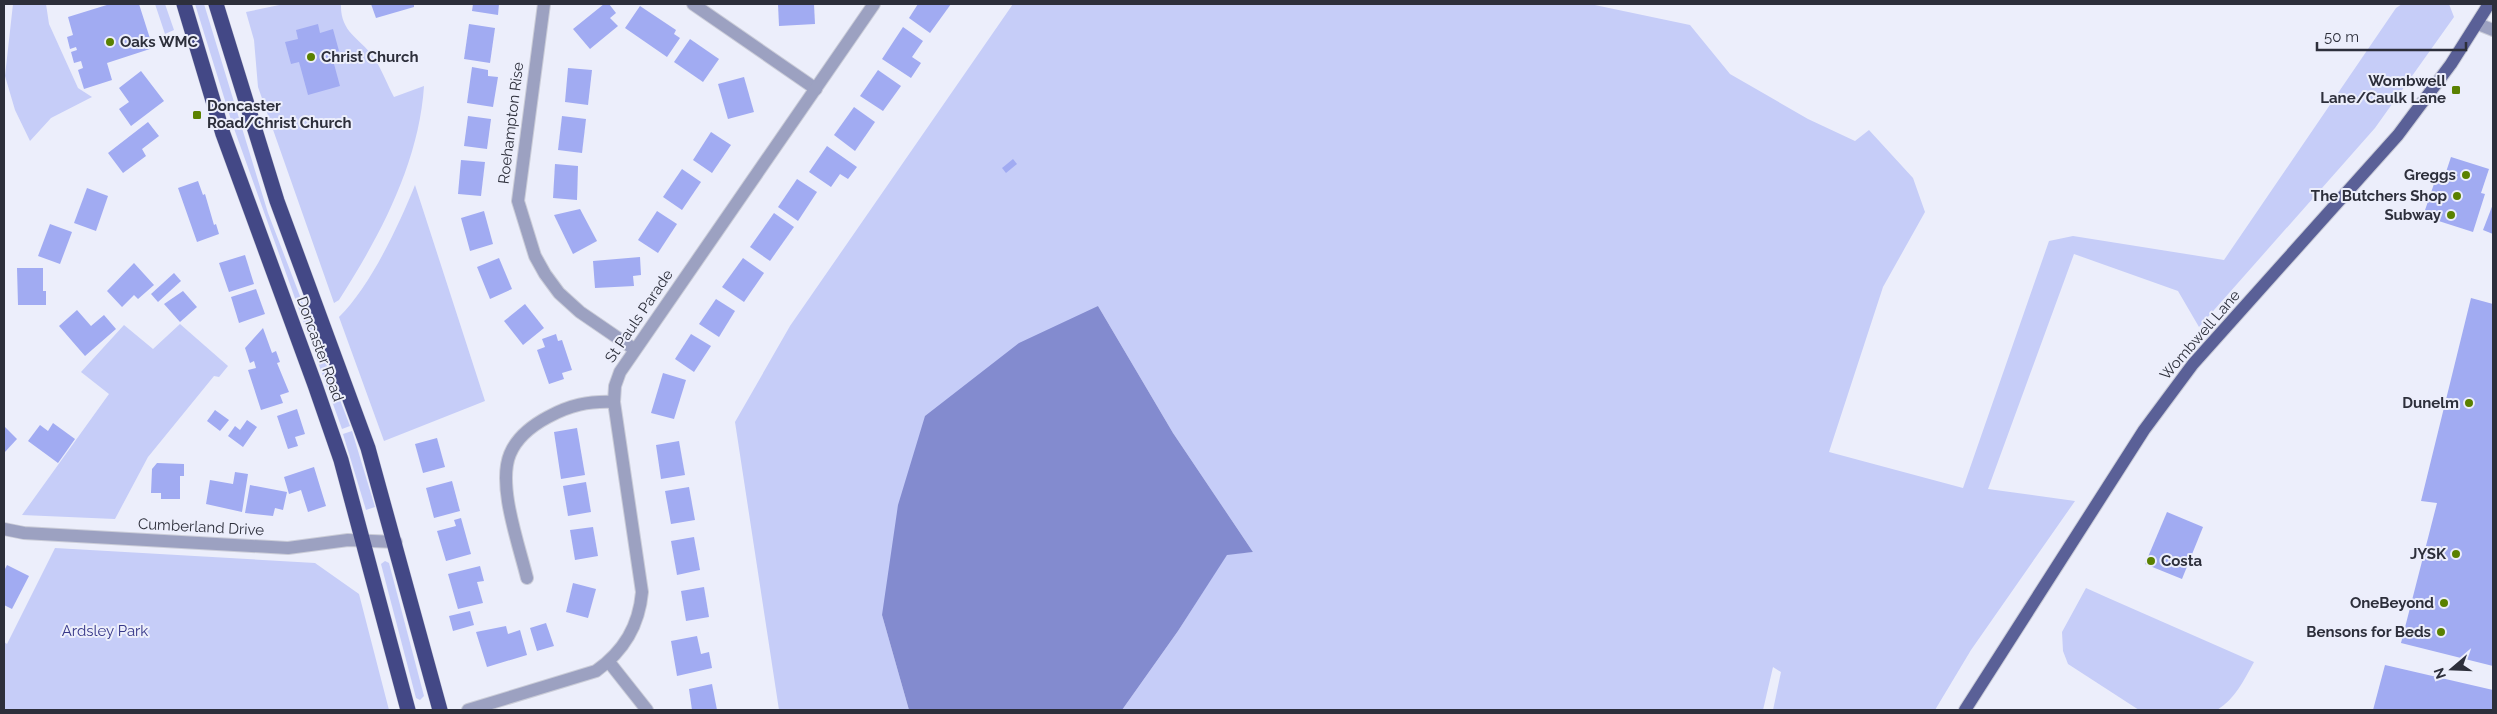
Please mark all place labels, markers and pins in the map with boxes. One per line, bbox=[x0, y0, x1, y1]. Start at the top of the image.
place label: Oaks WMC bbox=[120, 33, 198, 51]
marker: Oaks WMC bbox=[104, 36, 116, 48]
place label: Christ Church bbox=[321, 48, 419, 66]
marker: Christ Church bbox=[305, 51, 317, 63]
place label: Wombwell Lane/Caulk Lane bbox=[2320, 72, 2446, 107]
marker: Wombwell Lane/Caulk Lane bbox=[2450, 84, 2462, 96]
place label: Doncaster Road/Christ Church bbox=[207, 97, 352, 132]
marker: Doncaster Road/Christ Church bbox=[191, 109, 203, 121]
place label: Greggs bbox=[2404, 166, 2456, 184]
marker: Greggs bbox=[2460, 169, 2472, 181]
place label: The Butchers Shop bbox=[2311, 187, 2447, 205]
marker: The Butchers Shop bbox=[2451, 190, 2463, 202]
place label: Subway bbox=[2384, 206, 2442, 224]
marker: Subway bbox=[2445, 209, 2457, 221]
place label: Dunelm bbox=[2402, 394, 2459, 412]
marker: Dunelm bbox=[2463, 397, 2475, 409]
place label: JYSK bbox=[2410, 545, 2447, 563]
marker: JYSK bbox=[2450, 548, 2462, 560]
place label: Costa bbox=[2161, 552, 2202, 570]
marker: Costa bbox=[2145, 555, 2157, 567]
place label: OneBeyond bbox=[2350, 594, 2434, 612]
marker: OneBeyond bbox=[2438, 597, 2450, 609]
place label: Bensons for Beds bbox=[2306, 623, 2431, 641]
marker: Bensons for Beds bbox=[2435, 626, 2447, 638]

